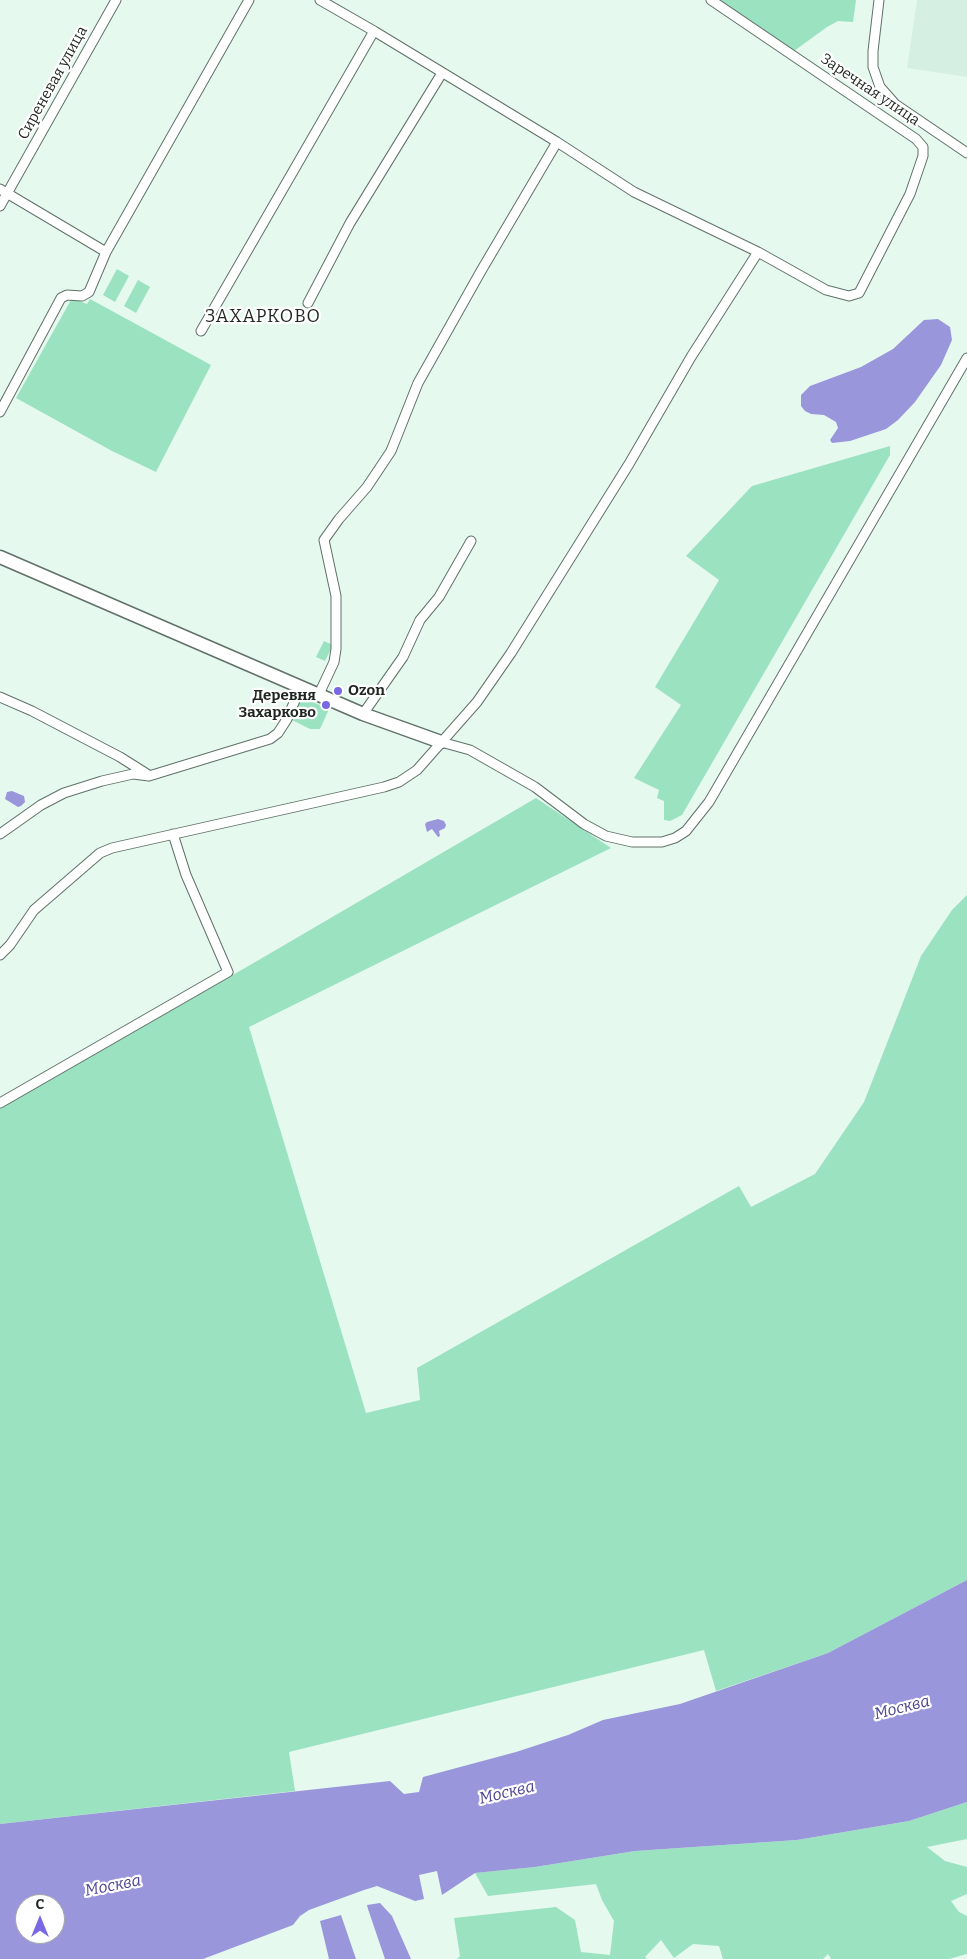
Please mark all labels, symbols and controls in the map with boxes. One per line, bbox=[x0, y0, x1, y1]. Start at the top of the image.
street label: Сиреневая улица bbox=[14, 23, 92, 143]
street label: Заречная улица bbox=[817, 50, 923, 130]
district label: ЗАХАРКОВО bbox=[204, 306, 322, 328]
place label: Ozon bbox=[348, 682, 385, 700]
marker: Ozon bbox=[332, 685, 344, 697]
place label: Деревня Захарково bbox=[239, 687, 316, 722]
marker: Деревня Захарково bbox=[320, 699, 332, 711]
water label: Москва bbox=[872, 1692, 932, 1724]
water label: Москва bbox=[477, 1777, 537, 1809]
water label: Москва bbox=[83, 1871, 143, 1901]
north arrow bbox=[15, 1894, 65, 1944]
text: С bbox=[36, 1896, 44, 1913]

